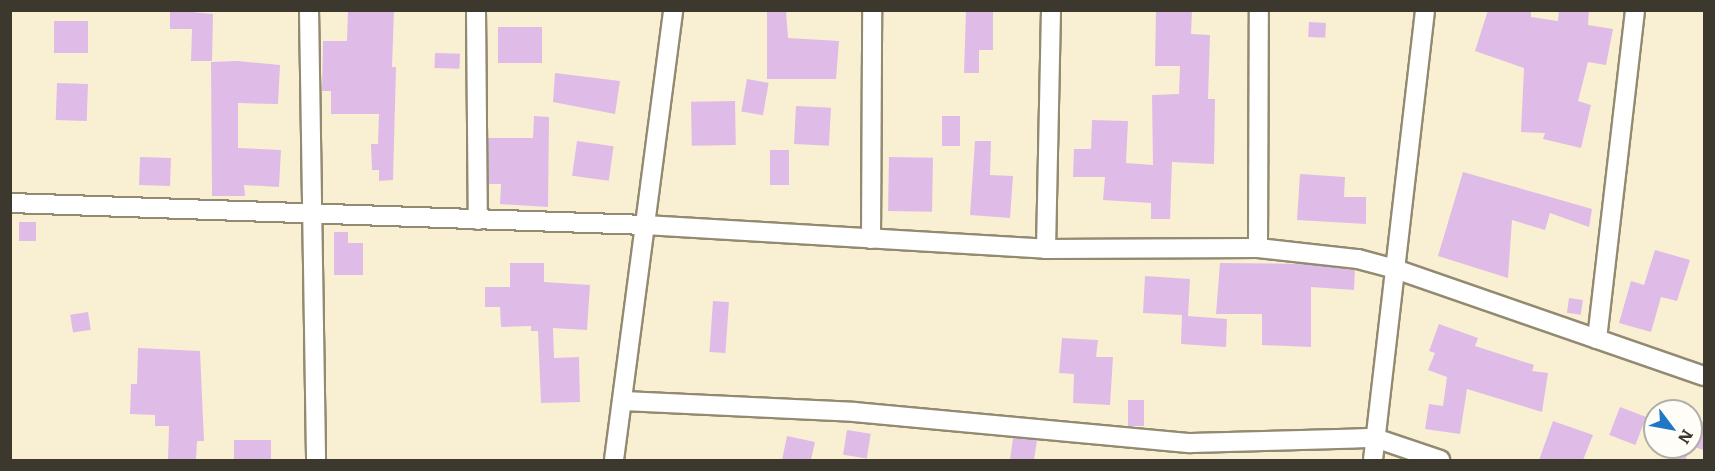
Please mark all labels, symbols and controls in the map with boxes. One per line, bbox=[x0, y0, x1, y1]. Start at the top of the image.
north arrow bbox=[1643, 399, 1703, 459]
text: N bbox=[1673, 425, 1700, 450]

